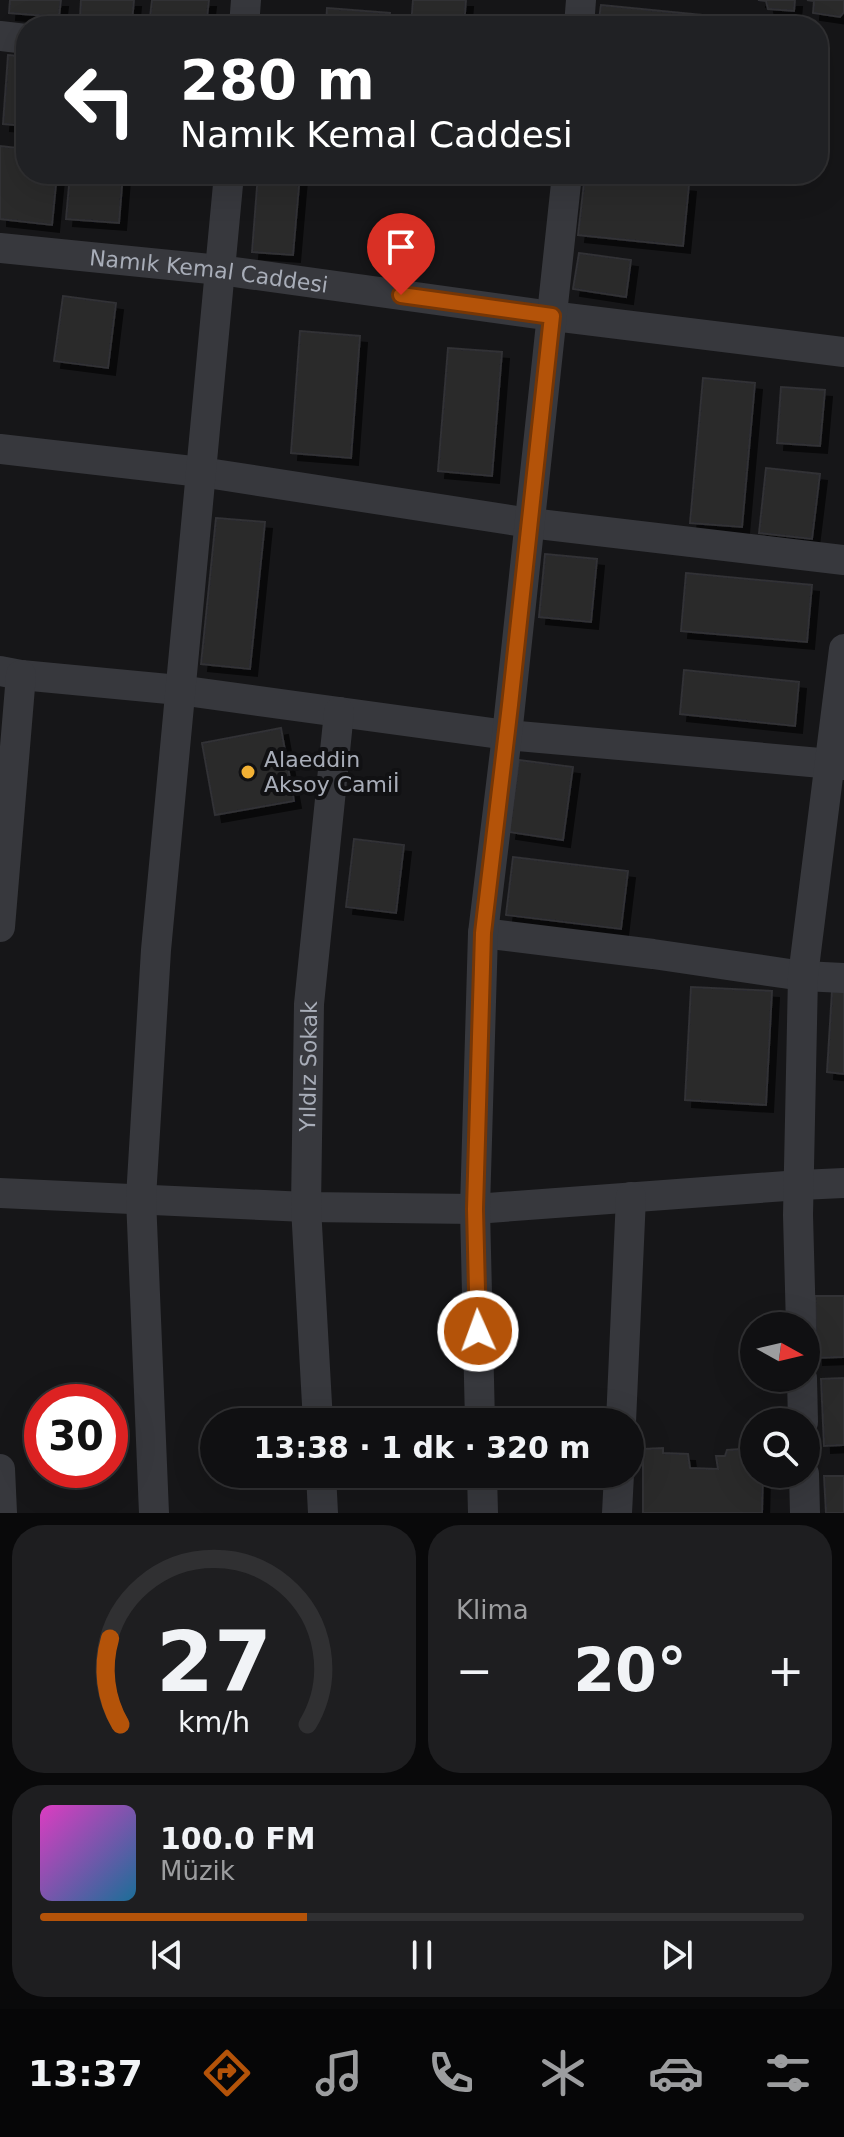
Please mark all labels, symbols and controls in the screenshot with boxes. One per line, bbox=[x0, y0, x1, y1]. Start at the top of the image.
text: 280 m bbox=[180, 47, 375, 112]
icon: left bbox=[48, 48, 152, 152]
text: Namık Kemal Caddesi bbox=[180, 114, 573, 155]
pin bbox=[367, 213, 435, 295]
icon: arrive bbox=[379, 225, 423, 269]
street label: Namık Kemal Caddesi bbox=[88, 245, 330, 297]
place label: Alaeddin Aksoy Camiİ bbox=[264, 747, 400, 797]
marker: Alaeddin Aksoy Camiİ bbox=[239, 763, 257, 781]
street label: Yıldız Sokak bbox=[295, 1001, 322, 1133]
position arrow bbox=[436, 1289, 520, 1373]
north arrow bbox=[740, 1312, 820, 1392]
map controls bbox=[740, 1312, 820, 1488]
speed limit sign: 30 bbox=[24, 1384, 128, 1488]
button: search bbox=[740, 1408, 820, 1488]
text: 13:38 · 1 dk · 320 m bbox=[253, 1430, 591, 1465]
text: Klima bbox=[456, 1595, 529, 1625]
text: 27 bbox=[156, 1614, 272, 1711]
text: 20° bbox=[573, 1635, 687, 1705]
text: − bbox=[456, 1645, 493, 1696]
text: + bbox=[767, 1645, 804, 1696]
text: km/h bbox=[178, 1705, 250, 1739]
text: 100.0 FM bbox=[160, 1821, 316, 1856]
text: Müzik bbox=[160, 1856, 235, 1886]
icon: previous bbox=[145, 1933, 189, 1977]
icon: pause bbox=[400, 1933, 444, 1977]
icon: next bbox=[655, 1933, 699, 1977]
icon: directions bbox=[199, 2045, 255, 2101]
icon: music bbox=[311, 2045, 367, 2101]
icon: phone bbox=[423, 2045, 479, 2101]
icon: climate bbox=[535, 2045, 591, 2101]
icon: car bbox=[648, 2045, 704, 2101]
icon: filters bbox=[760, 2045, 816, 2101]
text: 13:37 bbox=[28, 2053, 143, 2094]

